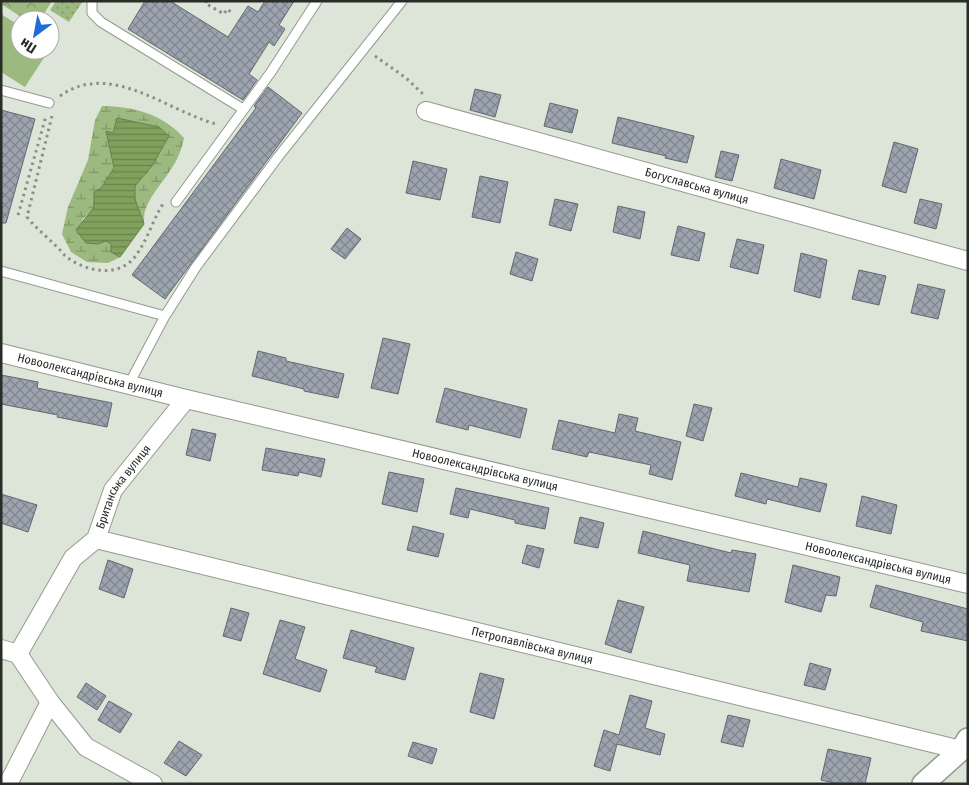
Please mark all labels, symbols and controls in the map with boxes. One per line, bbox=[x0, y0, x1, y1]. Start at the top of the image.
north arrow bbox=[10, 10, 60, 60]
text: Пн bbox=[17, 34, 40, 57]
street label: Богуславська вулиця bbox=[644, 165, 750, 207]
street label: Новоолександрівська вулиця bbox=[16, 350, 165, 400]
street label: Британська вулиця bbox=[93, 442, 154, 531]
street label: Новоолександрівська вулиця bbox=[411, 446, 559, 494]
street label: Новоолександрівська вулиця bbox=[804, 539, 953, 587]
street label: Петропавлівська вулиця bbox=[470, 624, 595, 667]

